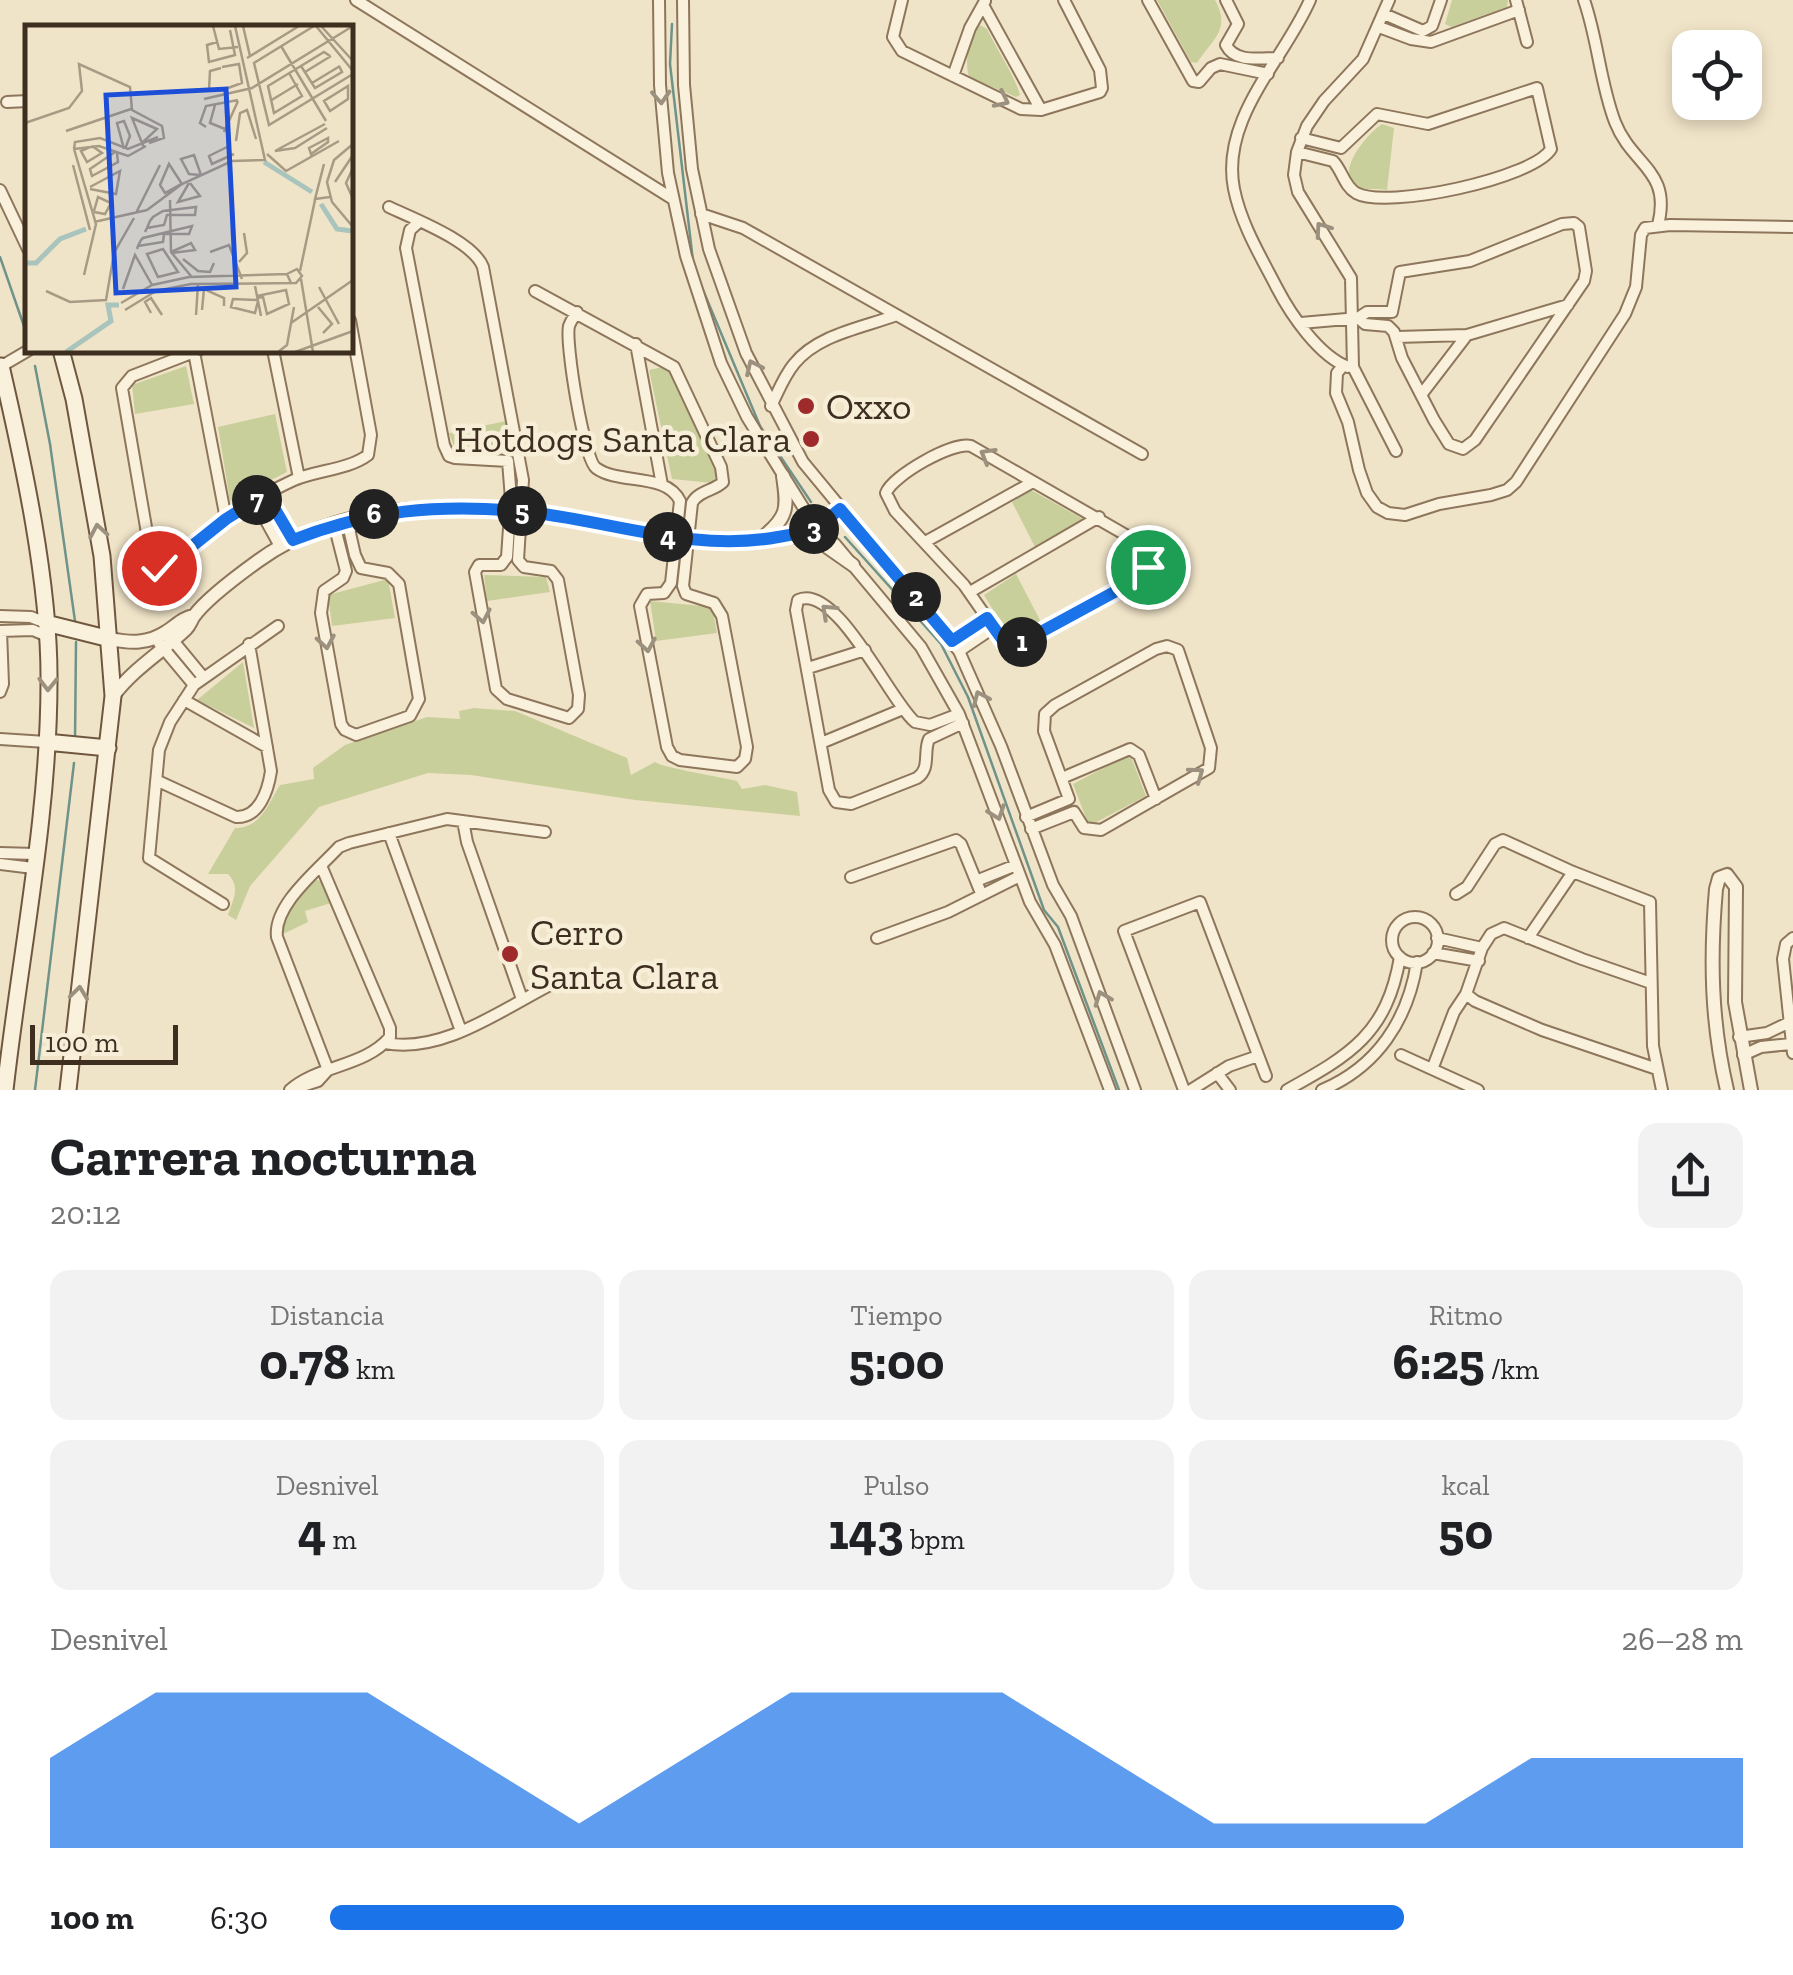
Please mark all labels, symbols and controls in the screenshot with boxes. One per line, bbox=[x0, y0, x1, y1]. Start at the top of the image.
inset map bbox=[25, 25, 352, 352]
map controls bbox=[1672, 30, 1762, 120]
button: locate bbox=[1672, 30, 1762, 120]
one-way arrow bbox=[992, 88, 1010, 107]
one-way arrow bbox=[650, 90, 671, 106]
one-way arrow bbox=[1316, 222, 1334, 240]
one-way arrow bbox=[745, 359, 765, 377]
place label: Oxxo bbox=[826, 383, 911, 429]
marker: Oxxo bbox=[795, 395, 817, 417]
place label: Hotdogs Santa Clara bbox=[454, 416, 791, 462]
marker: Hotdogs Santa Clara bbox=[800, 428, 822, 450]
one-way arrow bbox=[980, 448, 998, 467]
pin: 7 bbox=[232, 475, 282, 525]
text: 7 bbox=[250, 483, 264, 516]
pin: 5 bbox=[497, 486, 547, 536]
pin: 6 bbox=[349, 489, 399, 539]
text: 5 bbox=[515, 494, 529, 527]
text: 6 bbox=[366, 497, 382, 530]
pin: 3 bbox=[789, 504, 839, 554]
pin: 4 bbox=[643, 512, 693, 562]
text: 3 bbox=[807, 512, 821, 545]
text: 4 bbox=[660, 520, 676, 553]
one-way arrow bbox=[88, 523, 109, 539]
pin bbox=[1106, 525, 1191, 610]
pin bbox=[117, 526, 202, 611]
icon: arrive bbox=[1121, 540, 1176, 595]
icon: check bbox=[132, 541, 187, 596]
pin: 2 bbox=[891, 572, 941, 622]
text: 2 bbox=[908, 580, 924, 613]
one-way arrow bbox=[822, 605, 840, 623]
one-way arrow bbox=[470, 607, 491, 624]
pin: 1 bbox=[997, 617, 1047, 667]
text: 1 bbox=[1016, 625, 1028, 658]
one-way arrow bbox=[315, 634, 336, 650]
one-way arrow bbox=[636, 637, 657, 653]
one-way arrow bbox=[38, 676, 59, 692]
one-way arrow bbox=[972, 690, 992, 708]
one-way arrow bbox=[1185, 768, 1204, 786]
one-way arrow bbox=[985, 804, 1006, 821]
place label: Cerro Santa Clara bbox=[530, 909, 719, 999]
marker: Cerro Santa Clara bbox=[499, 943, 521, 965]
one-way arrow bbox=[68, 985, 89, 1001]
one-way arrow bbox=[1093, 991, 1114, 1008]
scale bar bbox=[30, 1020, 178, 1064]
text: 100 m bbox=[45, 1026, 119, 1059]
text: Carrera nocturna bbox=[50, 1123, 477, 1189]
button: share bbox=[1638, 1123, 1743, 1228]
text: 20:12 bbox=[50, 1194, 121, 1232]
text: Distancia bbox=[270, 1299, 384, 1332]
text: Tiempo bbox=[850, 1299, 943, 1332]
text: Ritmo bbox=[1429, 1299, 1503, 1332]
text: 0.78 bbox=[259, 1332, 350, 1392]
text: 5:00 bbox=[848, 1332, 945, 1392]
text: 6:25 bbox=[1392, 1332, 1485, 1392]
text: km bbox=[350, 1353, 395, 1386]
text: /km bbox=[1485, 1353, 1539, 1386]
text: Desnivel bbox=[276, 1469, 379, 1502]
text: Pulso bbox=[864, 1469, 929, 1502]
text: kcal bbox=[1442, 1469, 1490, 1502]
text: 4 bbox=[298, 1502, 326, 1562]
text: 143 bbox=[828, 1502, 904, 1562]
text: 50 bbox=[1438, 1502, 1493, 1562]
text: m bbox=[326, 1523, 357, 1556]
text: bpm bbox=[904, 1523, 965, 1556]
text: Desnivel bbox=[50, 1620, 168, 1658]
text: 26–28 m bbox=[1621, 1620, 1743, 1658]
text: 100 m bbox=[50, 1899, 134, 1937]
text: 6:30 bbox=[210, 1899, 268, 1937]

